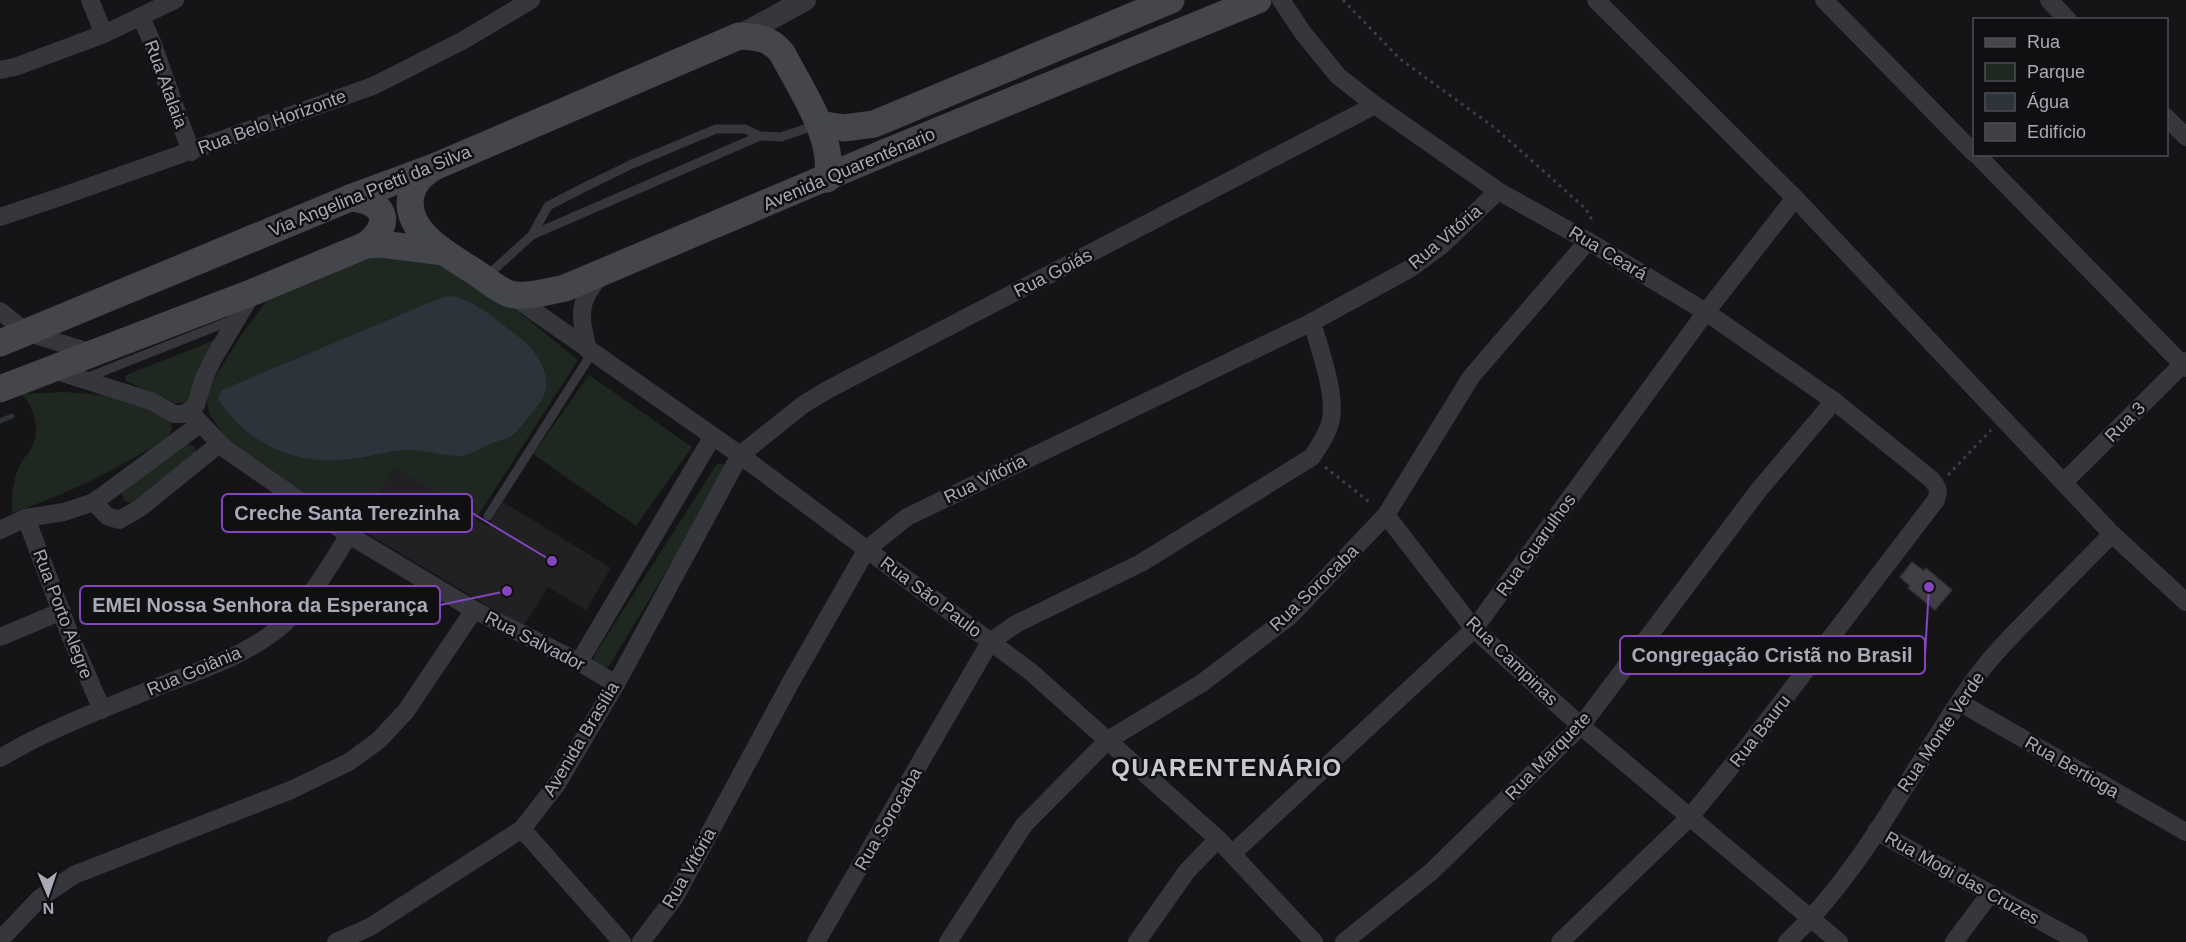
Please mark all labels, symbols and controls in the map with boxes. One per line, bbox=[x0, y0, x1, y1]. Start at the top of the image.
legend bbox=[1973, 18, 2168, 156]
text: Rua bbox=[2027, 32, 2061, 52]
street label: Rua Atalaia bbox=[141, 37, 191, 132]
text: Parque bbox=[2027, 62, 2085, 82]
street label: Rua Belo Horizonte bbox=[195, 86, 349, 158]
text: Água bbox=[2027, 92, 2070, 112]
text: Edifício bbox=[2027, 122, 2086, 142]
street label: Avenida Quarenténario bbox=[760, 124, 938, 214]
street label: Via Angelina Pretti da Silva bbox=[266, 141, 475, 241]
street label: Rua Vitória bbox=[1405, 200, 1486, 273]
street label: Rua Ceará bbox=[1566, 222, 1651, 284]
street label: Rua Goiás bbox=[1011, 245, 1095, 301]
street label: Rua 3 bbox=[2101, 398, 2149, 446]
street label: Rua Vitória bbox=[941, 450, 1030, 507]
street label: Rua Guarulhos bbox=[1492, 490, 1580, 600]
callout: Creche Santa Terezinha bbox=[222, 494, 472, 532]
text: Creche Santa Terezinha bbox=[234, 502, 461, 524]
street label: Rua Sorocaba bbox=[1266, 540, 1363, 635]
street label: Rua Porto Alegre bbox=[29, 546, 97, 682]
street label: Rua São Paulo bbox=[877, 553, 985, 641]
callout: EMEI Nossa Senhora da Esperança bbox=[80, 586, 440, 624]
text: EMEI Nossa Senhora da Esperança bbox=[92, 594, 429, 616]
street label: Rua Salvador bbox=[482, 607, 588, 675]
street label: Rua Campinas bbox=[1462, 612, 1562, 710]
callout: Congregação Cristã no Brasil bbox=[1620, 636, 1925, 674]
street label: Rua Goiânia bbox=[144, 642, 245, 700]
text: Congregação Cristã no Brasil bbox=[1631, 644, 1913, 666]
street label: Rua Monte Verde bbox=[1894, 668, 1988, 796]
street label: Avenida Brasília bbox=[539, 677, 623, 800]
street label: Rua Bauru bbox=[1726, 691, 1794, 771]
street label: Rua Marquete bbox=[1501, 708, 1595, 804]
street label: Rua Bertioga bbox=[2021, 732, 2123, 802]
district label: QUARENTENÁRIO bbox=[1111, 754, 1343, 781]
street label: Rua Sorocaba bbox=[851, 763, 926, 874]
street label: Rua Vitória bbox=[658, 824, 720, 911]
street label: Rua Mogi das Cruzes bbox=[1881, 827, 2043, 929]
north arrow bbox=[18, 864, 78, 924]
text: N bbox=[42, 900, 55, 917]

